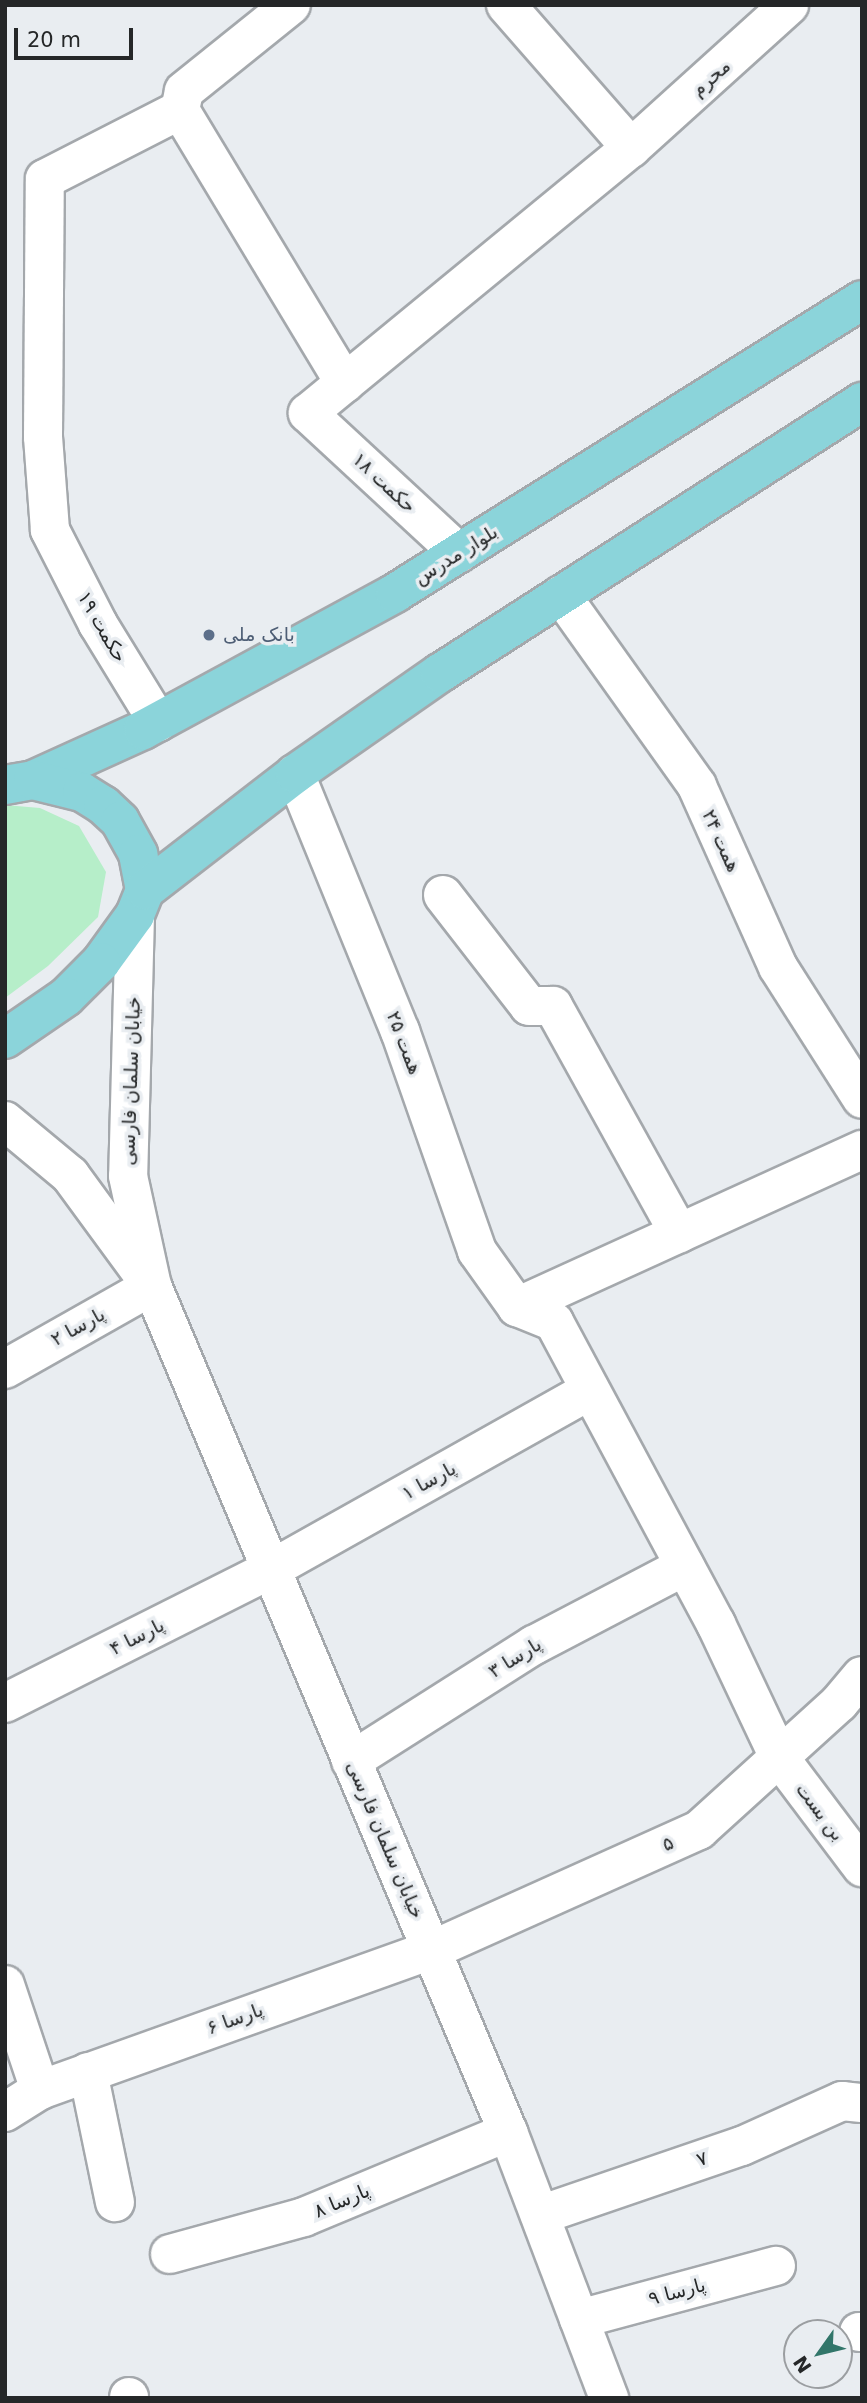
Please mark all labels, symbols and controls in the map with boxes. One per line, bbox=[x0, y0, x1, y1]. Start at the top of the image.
scale bar bbox=[18, 14, 136, 58]
text: 20 m bbox=[27, 28, 81, 52]
street label: محرم bbox=[687, 55, 735, 101]
street label: حکمت ۱۸ bbox=[348, 448, 420, 518]
street label: بلوار مدرس bbox=[410, 520, 502, 590]
street label: حکمت ۱۹ bbox=[73, 587, 131, 667]
place label: بانک ملی bbox=[223, 624, 295, 646]
marker: بانک ملی bbox=[201, 627, 217, 643]
street label: همت ۲۴ bbox=[697, 806, 745, 876]
street label: خیابان سلمان فارسی bbox=[117, 996, 145, 1166]
street label: همت ۲۵ bbox=[382, 1008, 426, 1078]
street label: پارسا ۲ bbox=[47, 1303, 109, 1351]
street label: پارسا ۱ bbox=[398, 1457, 460, 1505]
street label: پارسا ۴ bbox=[106, 1614, 168, 1660]
street label: پارسا ۳ bbox=[484, 1633, 546, 1683]
street label: خیابان سلمان فارسی bbox=[341, 1758, 429, 1922]
street label: بن بست bbox=[791, 1779, 849, 1845]
street label: ۵ bbox=[659, 1832, 677, 1856]
street label: پارسا ۶ bbox=[204, 1998, 266, 2040]
street label: ۷ bbox=[693, 2147, 711, 2171]
street label: پارسا ۸ bbox=[311, 2179, 373, 2223]
street label: پارسا ۹ bbox=[646, 2273, 708, 2311]
north arrow bbox=[783, 2319, 853, 2389]
text: N bbox=[789, 2352, 816, 2377]

